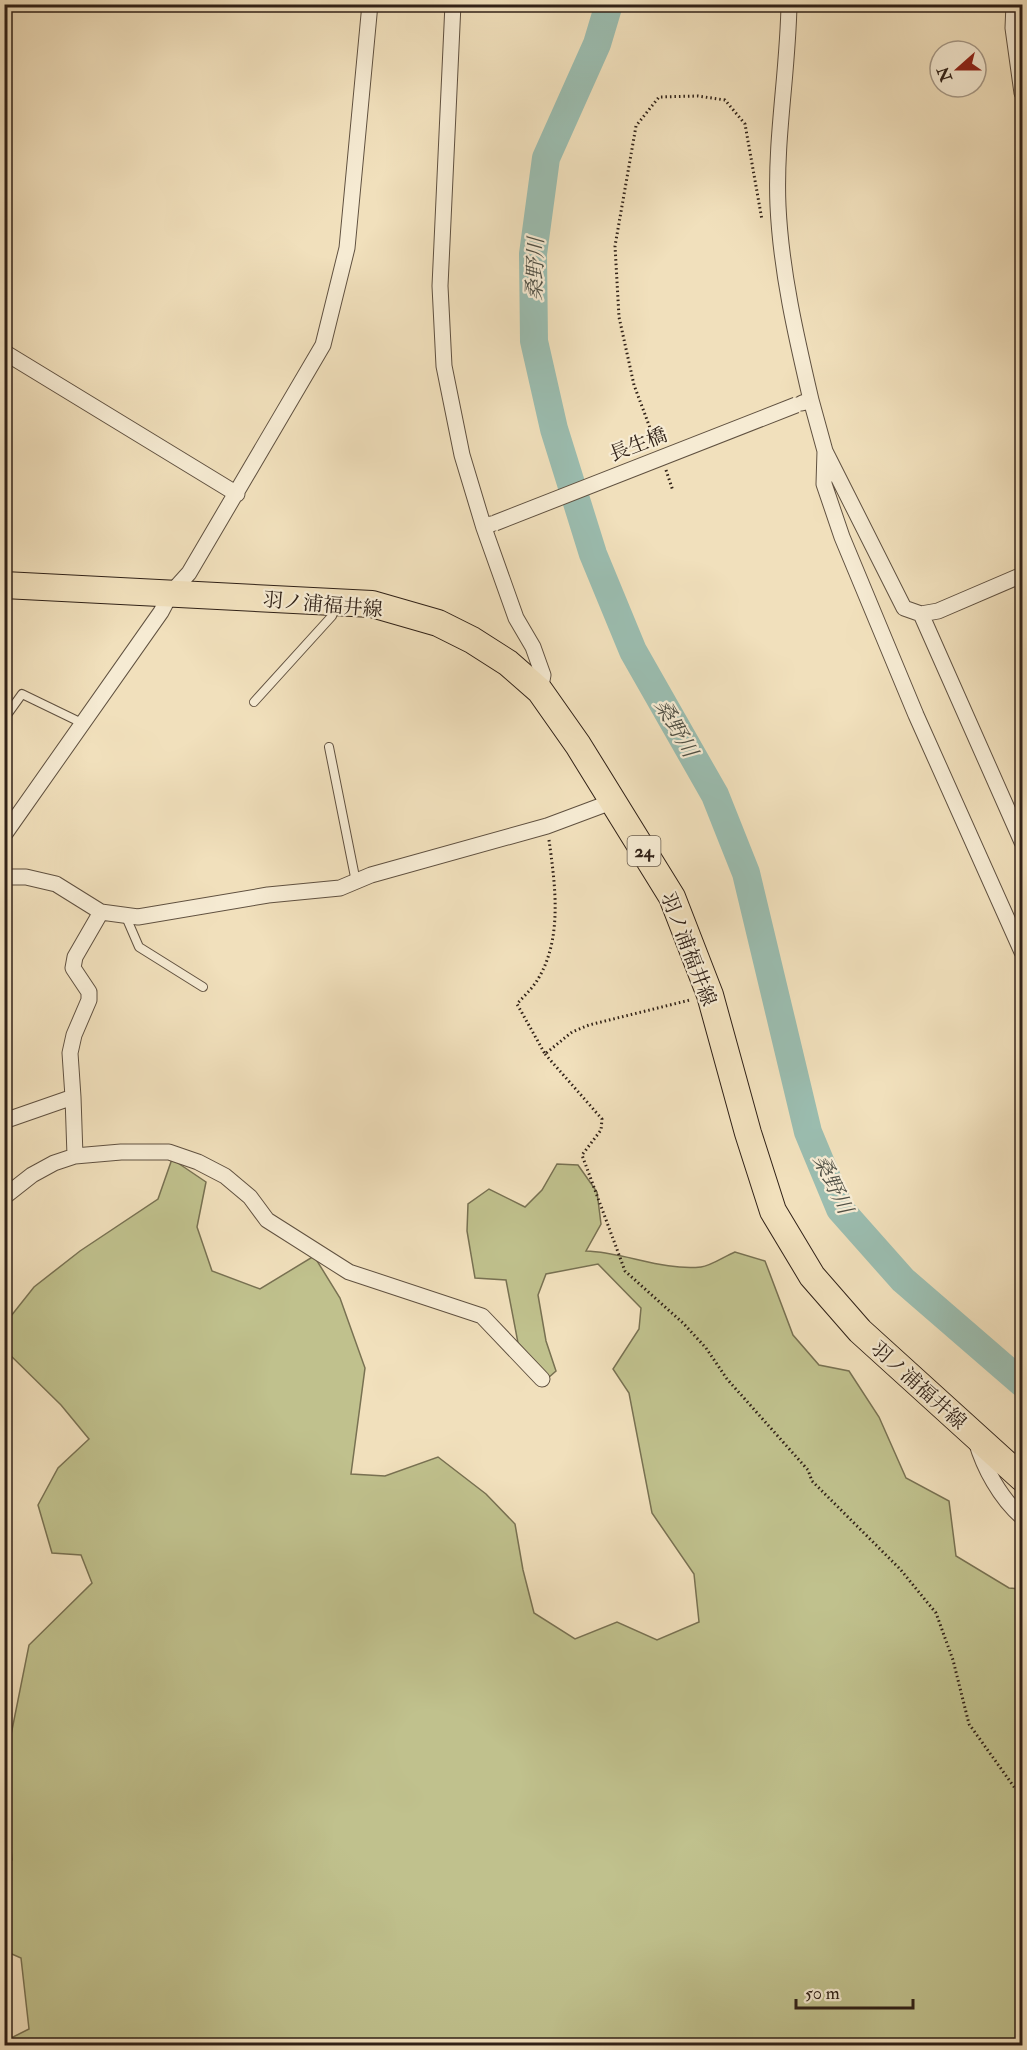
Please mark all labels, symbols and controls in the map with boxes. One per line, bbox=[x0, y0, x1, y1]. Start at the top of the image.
north arrow bbox=[928, 39, 988, 99]
text: N bbox=[933, 63, 957, 85]
water label: 桑野川 bbox=[521, 235, 550, 301]
street label: 長生橋 bbox=[606, 422, 671, 467]
street label: 羽ノ浦福井線 bbox=[262, 587, 384, 622]
water label: 桑野川 bbox=[648, 694, 704, 764]
road number: 24 bbox=[628, 836, 660, 866]
street label: 羽ノ浦福井線 bbox=[655, 889, 722, 1010]
water label: 桑野川 bbox=[807, 1150, 859, 1220]
street label: 羽ノ浦福井線 bbox=[866, 1336, 972, 1435]
scale bar bbox=[796, 1972, 913, 2010]
text: 50 m bbox=[805, 1982, 840, 2005]

